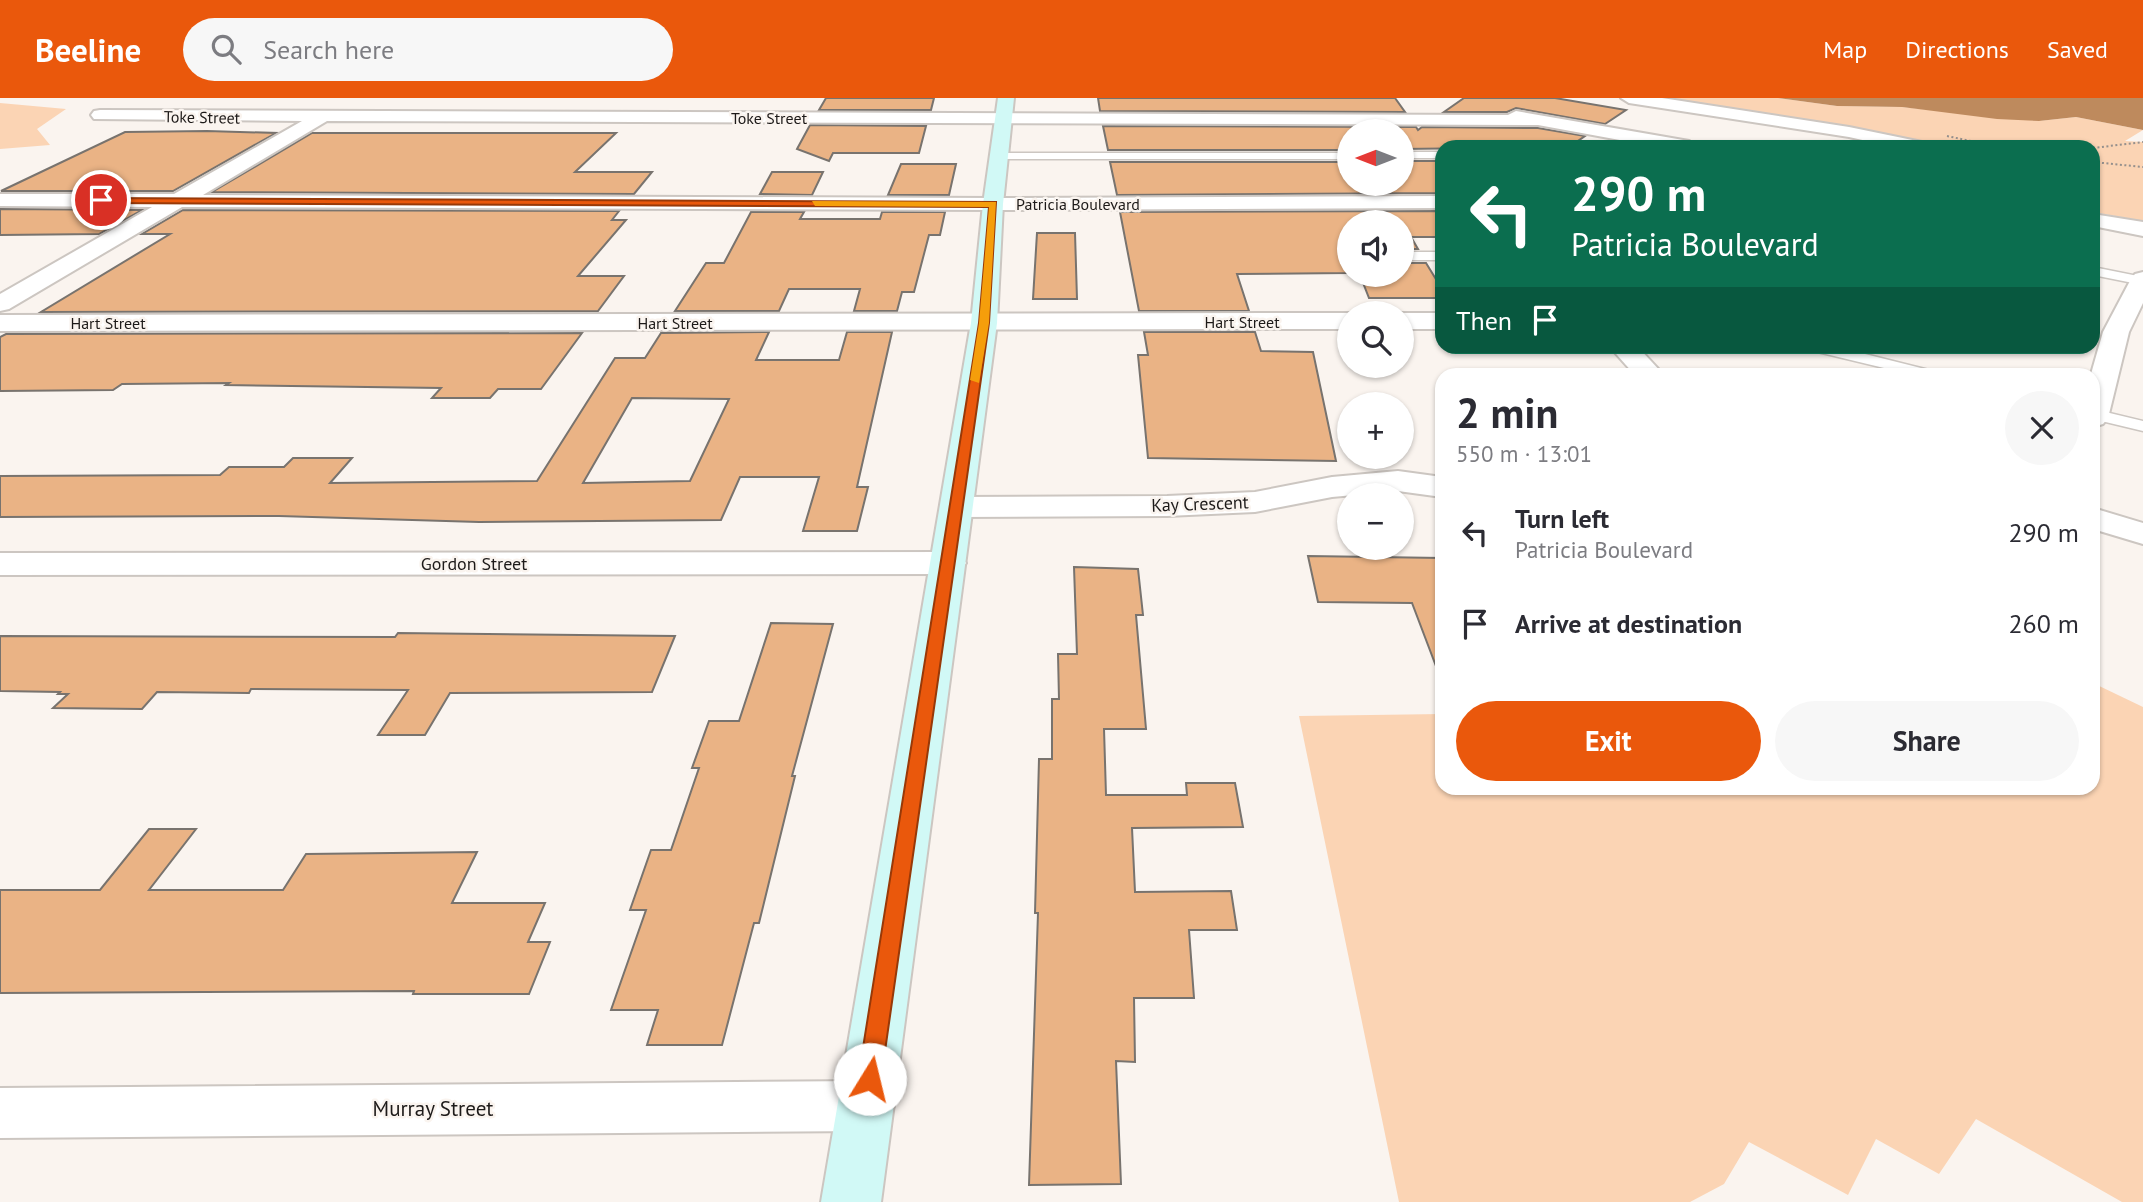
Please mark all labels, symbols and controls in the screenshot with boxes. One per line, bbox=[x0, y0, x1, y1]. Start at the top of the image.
search box bbox=[183, 18, 673, 81]
text: Beeline bbox=[35, 28, 141, 71]
icon: search bbox=[207, 30, 245, 68]
text: Search here bbox=[263, 33, 394, 66]
text: Map bbox=[1823, 34, 1867, 65]
text: Directions bbox=[1905, 34, 2009, 65]
text: Saved bbox=[2047, 34, 2108, 65]
street label: Toke Street bbox=[164, 106, 241, 128]
street label: Toke Street bbox=[731, 108, 808, 128]
north arrow bbox=[1337, 119, 1414, 196]
map controls bbox=[1337, 119, 1414, 560]
text: 290 m bbox=[1571, 161, 1706, 225]
icon: left bbox=[1456, 168, 1547, 259]
pin bbox=[71, 170, 131, 230]
icon: arrive bbox=[82, 181, 120, 219]
street label: Patricia Boulevard bbox=[1016, 194, 1140, 214]
button: sound bbox=[1337, 210, 1414, 287]
text: Patricia Boulevard bbox=[1571, 223, 1819, 265]
button: search bbox=[1337, 301, 1414, 378]
icon: arrive bbox=[1526, 301, 1564, 339]
text: Then bbox=[1456, 304, 1512, 337]
street label: Hart Street bbox=[1204, 312, 1280, 332]
street label: Hart Street bbox=[70, 313, 146, 333]
street label: Hart Street bbox=[637, 313, 713, 333]
text: 2 min bbox=[1456, 385, 1558, 440]
button: close bbox=[2005, 391, 2079, 465]
button: + bbox=[1337, 392, 1414, 469]
text: 550 m · 13:01 bbox=[1456, 439, 1592, 468]
button: − bbox=[1337, 483, 1414, 560]
street label: Kay Crescent bbox=[1151, 490, 1249, 517]
text: Turn left bbox=[1515, 502, 1609, 535]
icon: left bbox=[1456, 514, 1494, 552]
text: 290 m bbox=[2008, 516, 2079, 549]
text: Patricia Boulevard bbox=[1515, 535, 1693, 564]
street label: Gordon Street bbox=[421, 552, 527, 575]
icon: arrive bbox=[1456, 605, 1494, 643]
text: Arrive at destination bbox=[1515, 607, 1742, 640]
text: 260 m bbox=[2008, 607, 2079, 640]
button: Exit bbox=[1456, 701, 1761, 781]
button: Share bbox=[1775, 701, 2079, 781]
position arrow bbox=[833, 1042, 907, 1116]
street label: Murray Street bbox=[373, 1095, 493, 1122]

